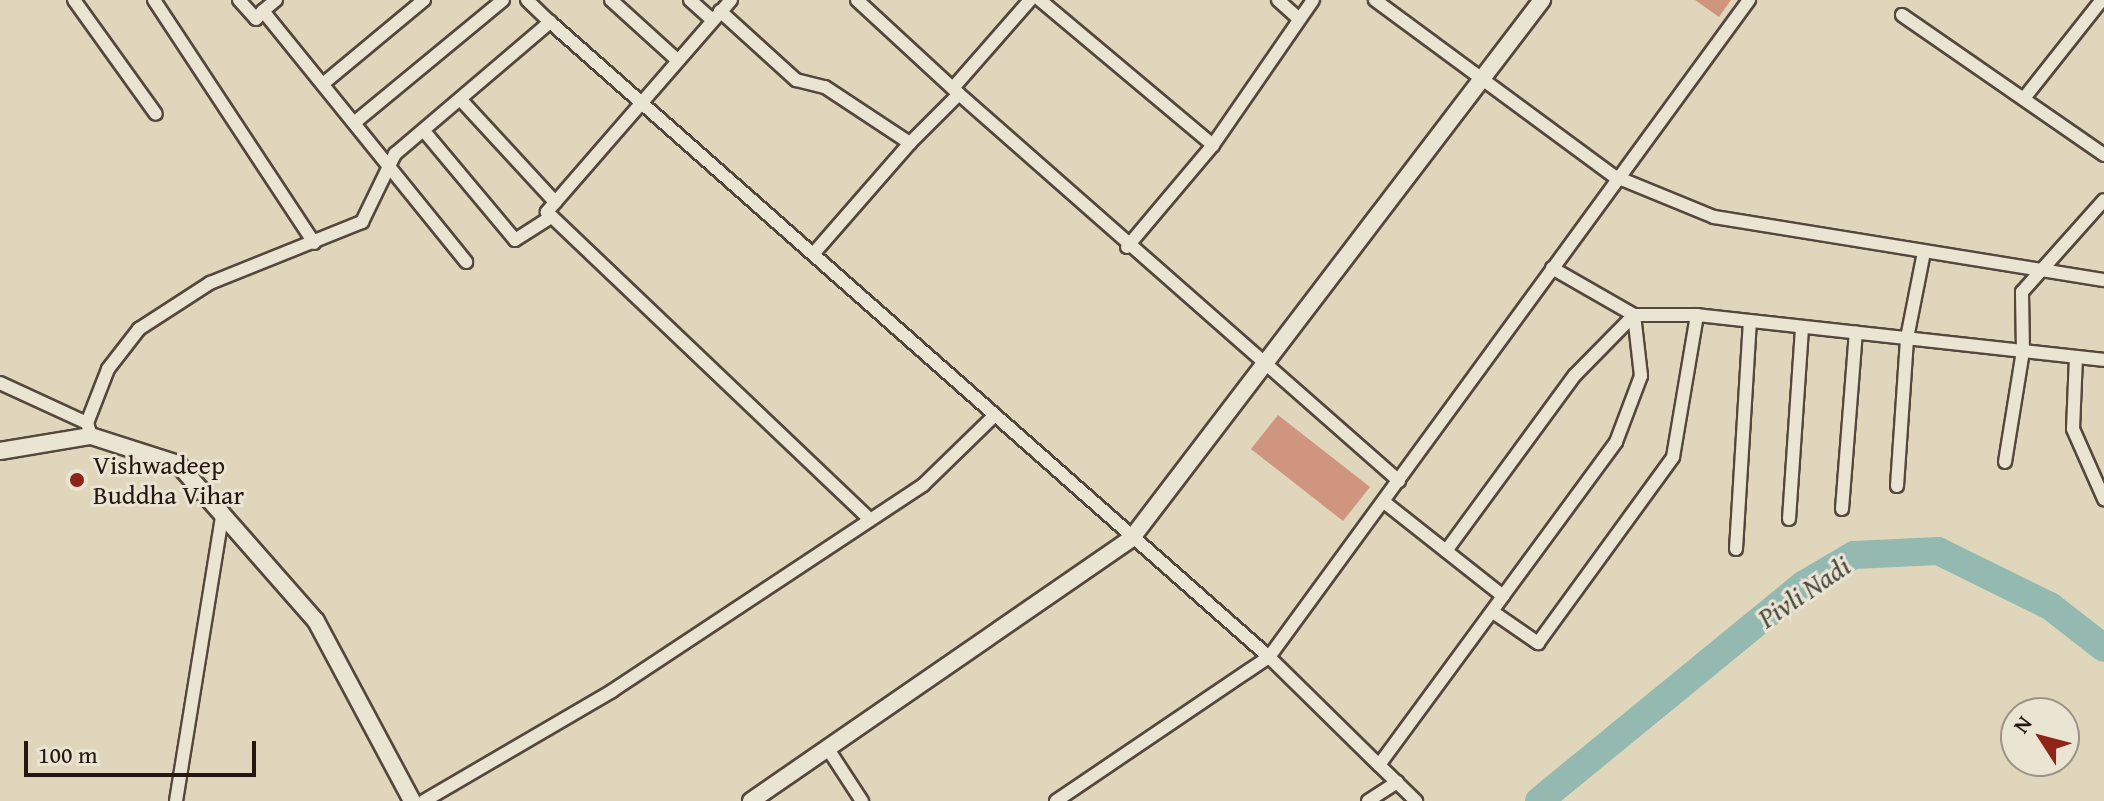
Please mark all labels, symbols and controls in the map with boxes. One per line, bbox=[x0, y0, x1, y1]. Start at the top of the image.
place label: Vishwadeep Buddha Vihar bbox=[93, 449, 244, 510]
marker: Vishwadeep Buddha Vihar bbox=[68, 471, 86, 489]
water label: Pivli Nadi bbox=[1752, 549, 1856, 635]
north arrow bbox=[2000, 697, 2080, 777]
text: N bbox=[2005, 709, 2039, 739]
scale bar bbox=[28, 725, 260, 775]
text: 100 m bbox=[38, 737, 98, 772]

